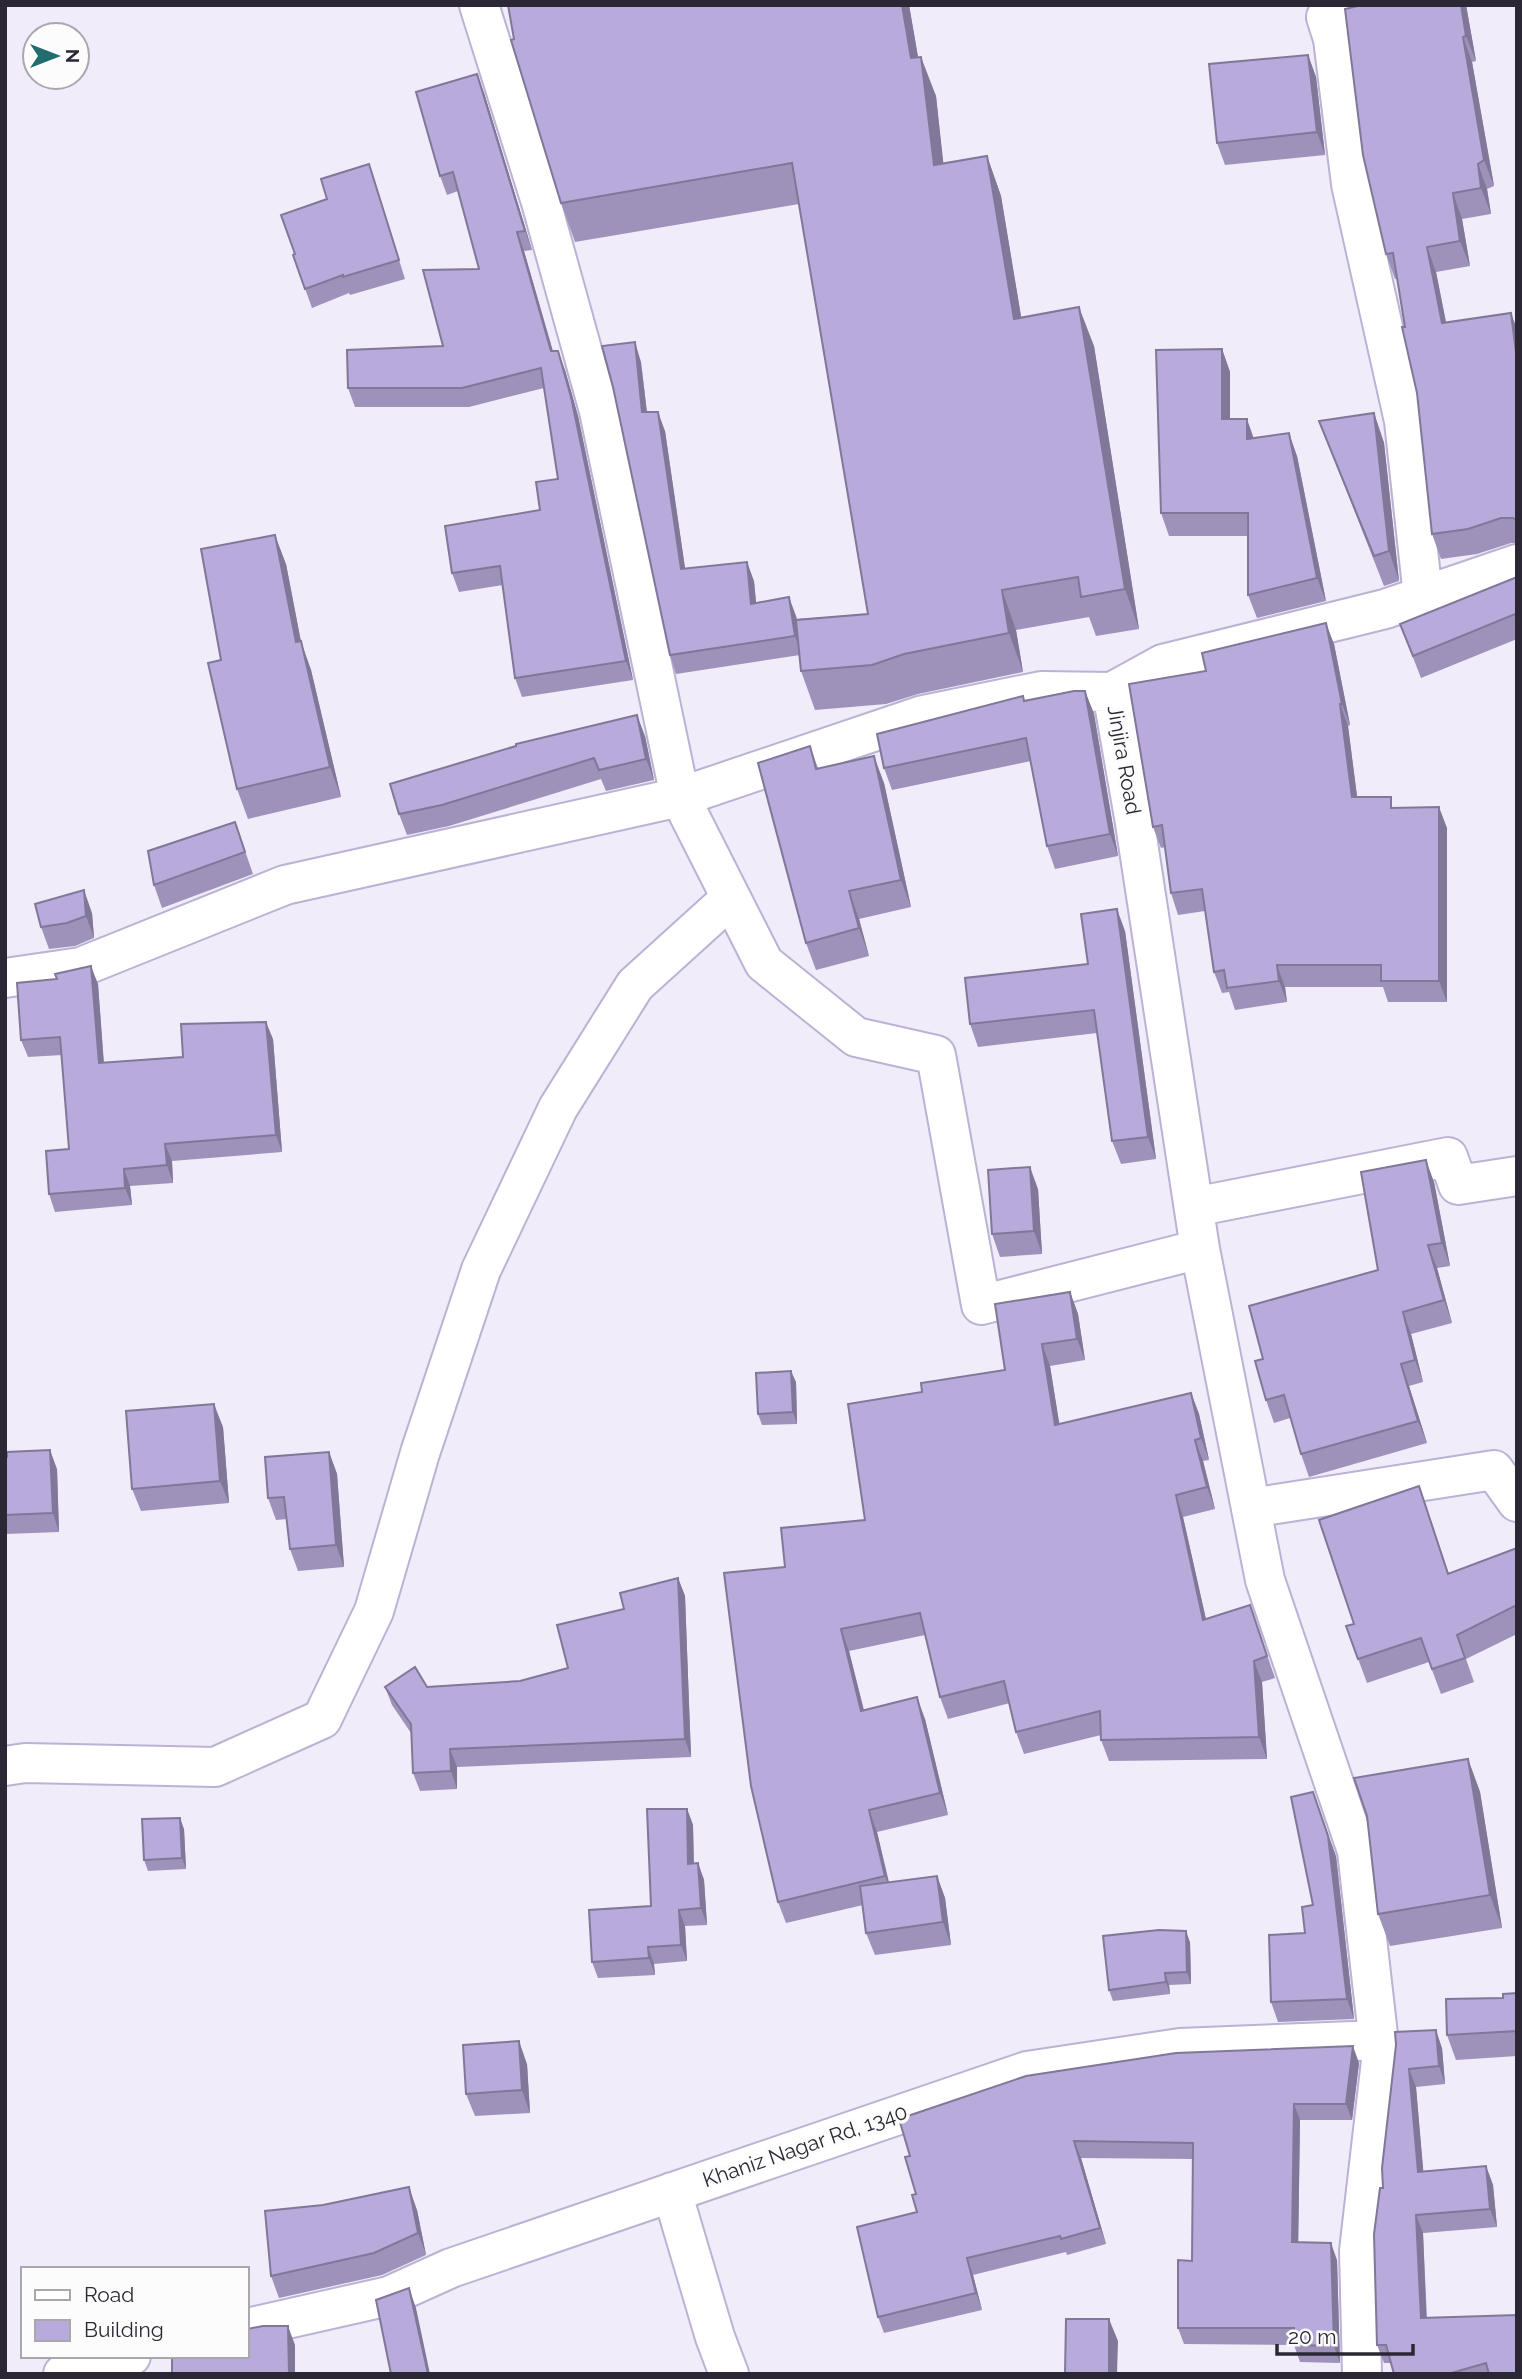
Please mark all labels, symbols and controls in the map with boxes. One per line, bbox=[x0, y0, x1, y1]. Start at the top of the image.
north arrow bbox=[21, 21, 91, 91]
text: N bbox=[62, 49, 84, 63]
street label: Jinjira Road bbox=[1103, 703, 1146, 817]
street label: Khaniz Nagar Rd, 1340 bbox=[699, 2099, 911, 2192]
legend bbox=[21, 2267, 248, 2358]
text: Road bbox=[84, 2282, 134, 2307]
scale bar bbox=[1277, 2312, 1414, 2356]
text: Building bbox=[84, 2317, 164, 2342]
text: 20 m bbox=[1288, 2324, 1336, 2349]

